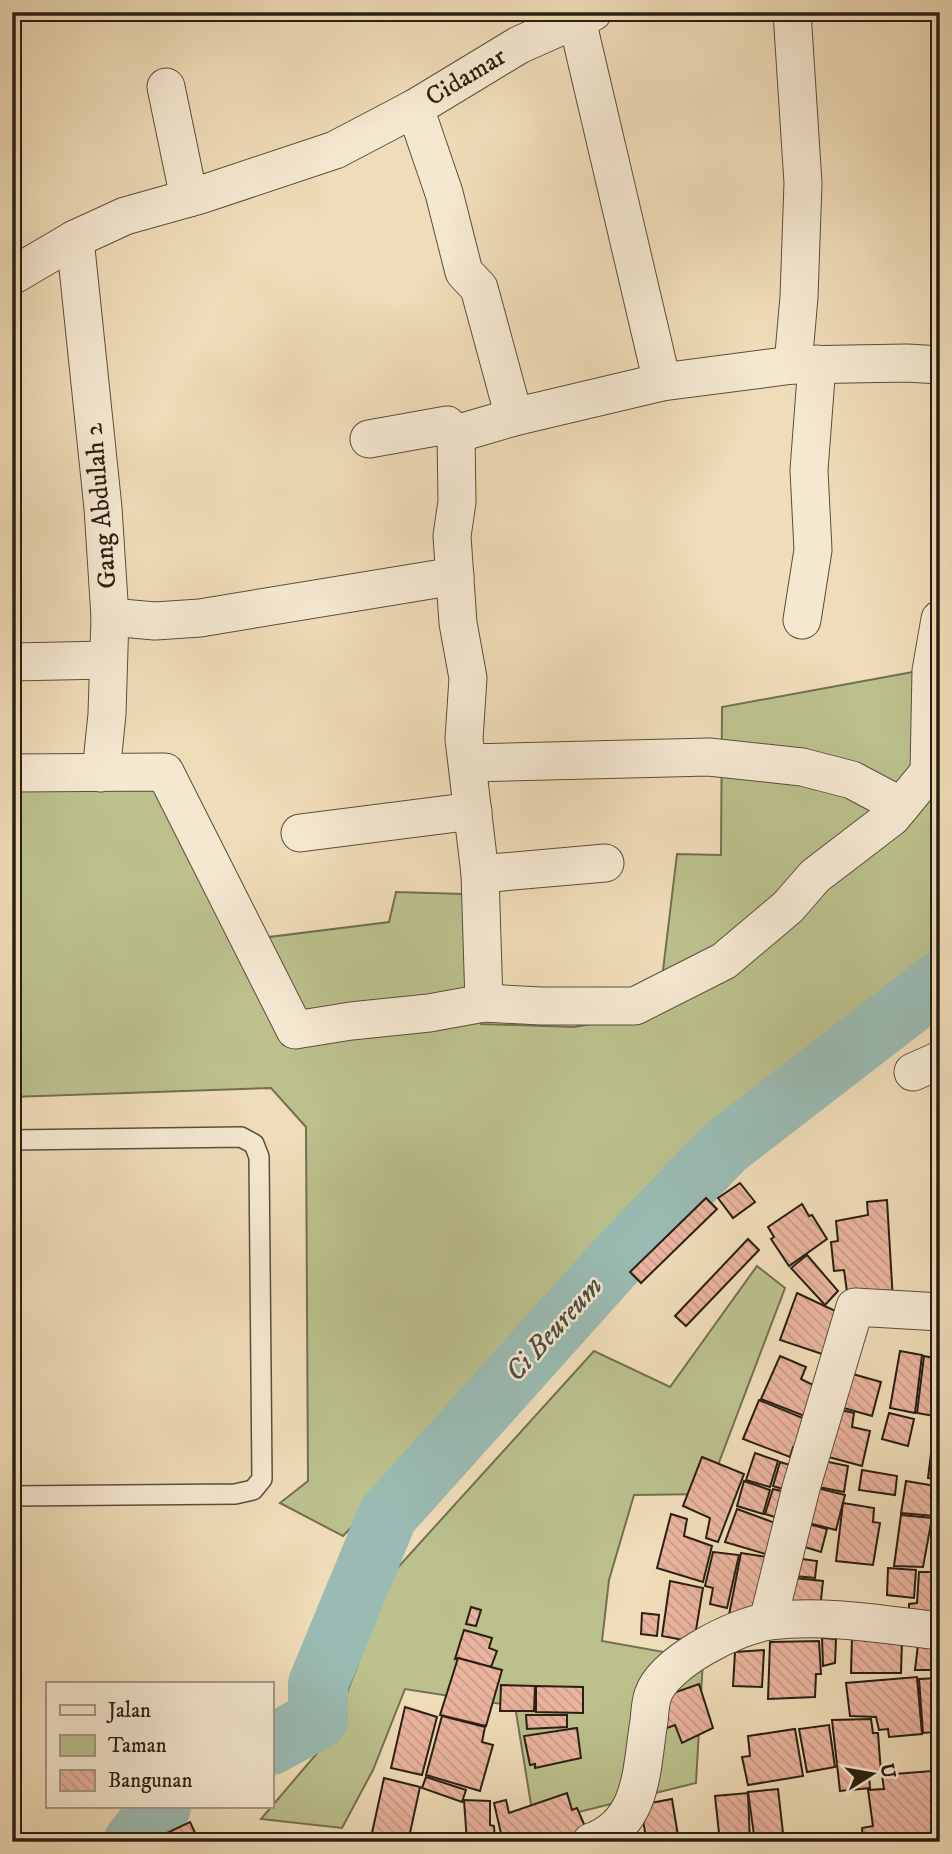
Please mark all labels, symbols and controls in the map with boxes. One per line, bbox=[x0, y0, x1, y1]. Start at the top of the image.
street label: Cidamar bbox=[420, 40, 513, 114]
street label: Gang Abdulah 2 bbox=[77, 422, 125, 590]
water label: Ci Beureum bbox=[498, 1269, 610, 1389]
legend bbox=[46, 1682, 273, 1808]
text: Jalan bbox=[106, 1698, 151, 1724]
text: Taman bbox=[108, 1733, 167, 1759]
north arrow bbox=[836, 1738, 906, 1808]
text: U bbox=[875, 1762, 900, 1781]
text: Bangunan bbox=[108, 1768, 192, 1794]

